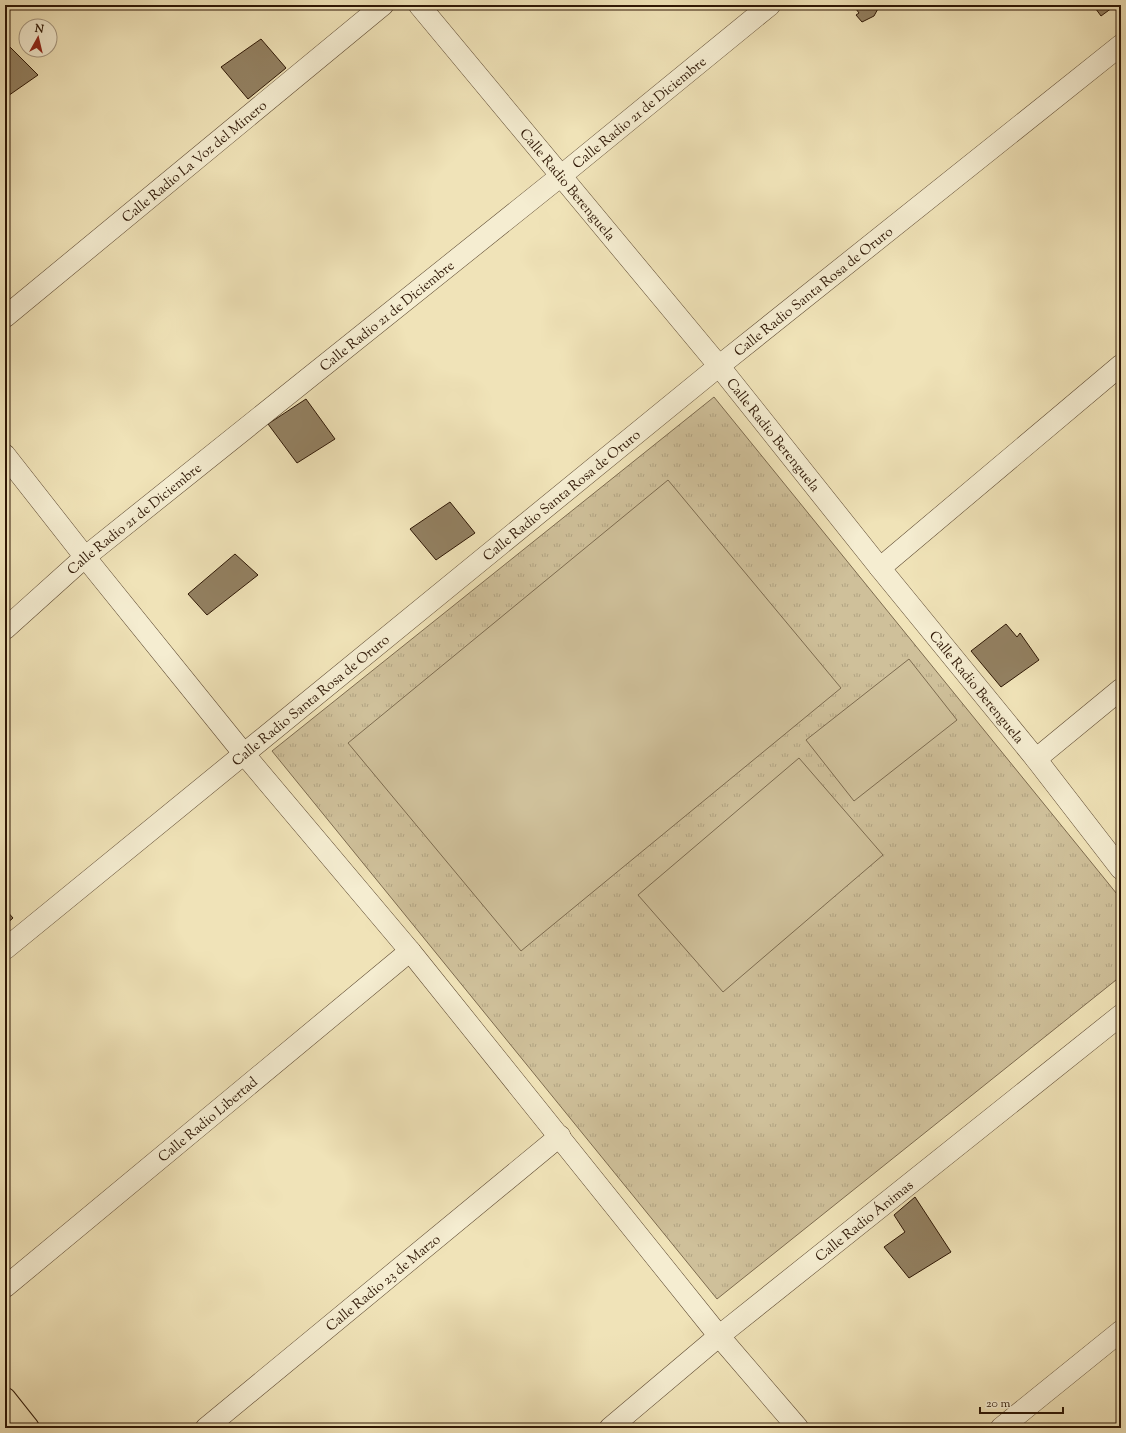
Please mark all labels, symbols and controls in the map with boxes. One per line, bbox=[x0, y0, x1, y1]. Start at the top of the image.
north arrow bbox=[18, 18, 58, 58]
text: N bbox=[33, 20, 45, 38]
street label: Calle Radio 21 de Diciembre bbox=[569, 53, 711, 175]
street label: Calle Radio La Voz del Minero bbox=[118, 96, 272, 229]
street label: Calle Radio Berenguela bbox=[514, 125, 619, 246]
street label: Calle Radio Santa Rosa de Oruro bbox=[730, 223, 898, 362]
street label: Calle Radio 21 de Diciembre bbox=[316, 257, 460, 377]
street label: Calle Radio Berenguela bbox=[720, 375, 824, 497]
street label: Calle Radio Santa Rosa de Oruro bbox=[479, 426, 646, 567]
street label: Calle Radio 21 de Diciembre bbox=[64, 459, 207, 580]
street label: Calle Radio Berenguela bbox=[923, 627, 1028, 749]
street label: Calle Radio Santa Rosa de Oruro bbox=[228, 631, 395, 772]
street label: Calle Radio Libertad bbox=[154, 1073, 263, 1168]
street label: Calle Radio Ánimas bbox=[812, 1176, 919, 1267]
street label: Calle Radio 23 de Marzo bbox=[322, 1230, 446, 1337]
scale bar bbox=[980, 1389, 1063, 1415]
text: 20 m bbox=[986, 1395, 1011, 1413]

